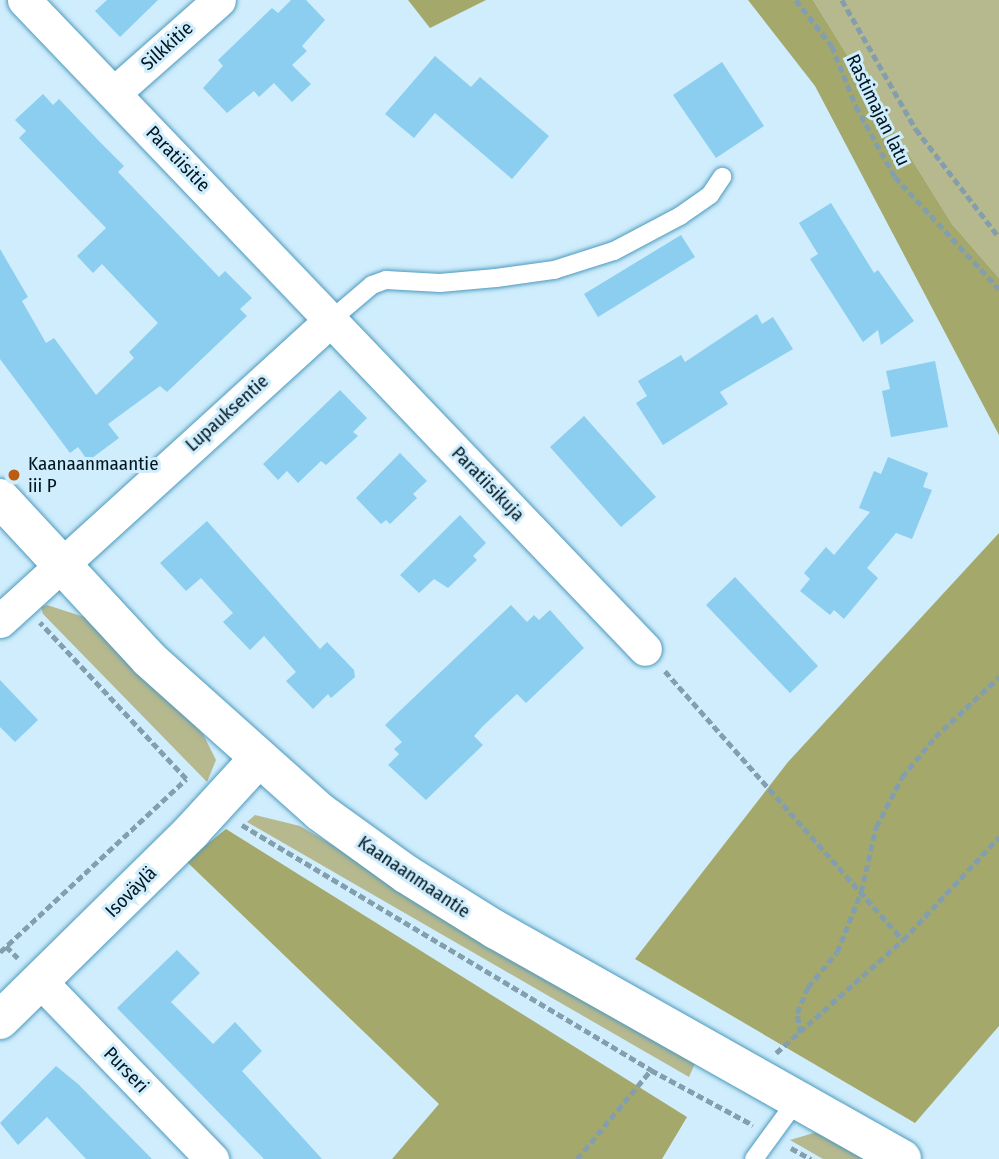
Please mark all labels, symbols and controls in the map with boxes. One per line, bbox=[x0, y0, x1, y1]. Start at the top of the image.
street label: Silkkitie bbox=[136, 17, 198, 75]
street label: Rastimajan latu bbox=[841, 51, 915, 169]
street label: Paratiisitie bbox=[141, 121, 215, 197]
street label: Lupauksentie bbox=[181, 370, 273, 456]
street label: Paratiisikuja bbox=[447, 442, 529, 526]
place label: Kaanaanmaantie iii P bbox=[28, 453, 159, 497]
marker: Kaanaanmaantie iii P bbox=[6, 467, 22, 483]
street label: Kaanaanmaantie bbox=[354, 831, 474, 923]
street label: Isoväylä bbox=[101, 862, 161, 922]
street label: Purseri bbox=[99, 1042, 153, 1098]

